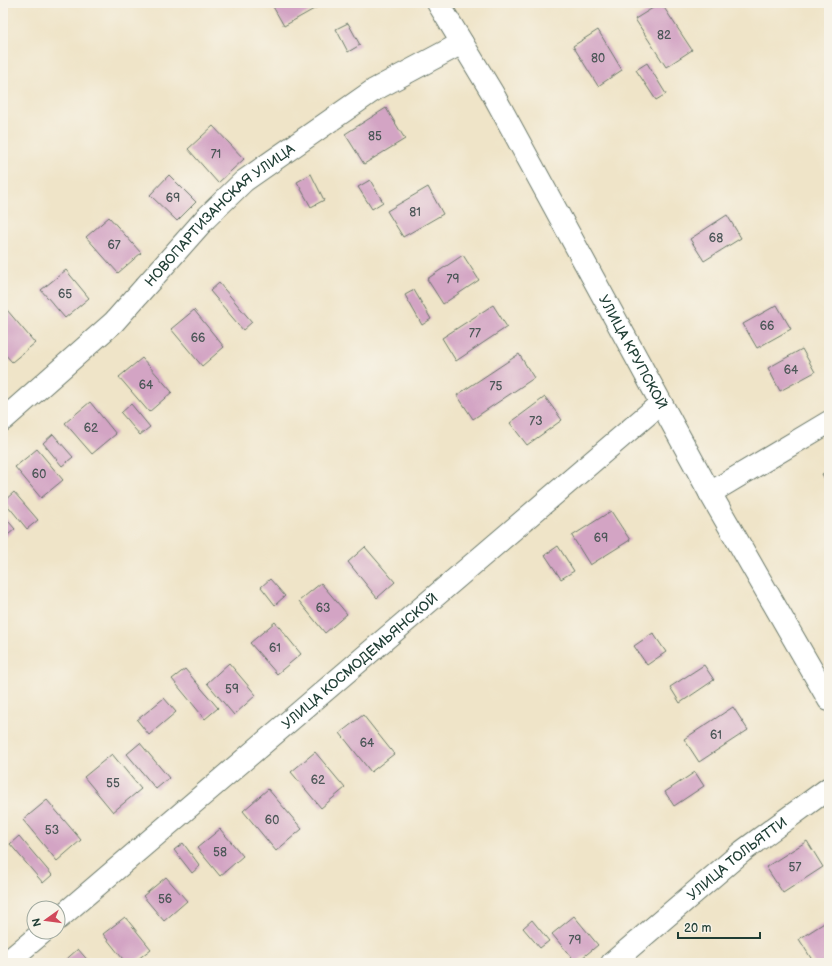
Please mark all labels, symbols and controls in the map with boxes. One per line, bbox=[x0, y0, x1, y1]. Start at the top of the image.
house number: 82 bbox=[657, 28, 671, 43]
house number: 80 bbox=[591, 51, 605, 66]
house number: 85 bbox=[368, 129, 382, 144]
street label: НОВОПАРТИЗАНСКАЯ УЛИЦА bbox=[141, 140, 298, 290]
house number: 71 bbox=[211, 147, 221, 162]
house number: 69 bbox=[166, 191, 180, 206]
house number: 81 bbox=[409, 205, 421, 220]
house number: 68 bbox=[709, 231, 723, 246]
house number: 67 bbox=[107, 238, 121, 253]
house number: 79 bbox=[447, 272, 459, 287]
house number: 65 bbox=[58, 287, 72, 302]
street label: УЛИЦА КРУПСКОЙ bbox=[595, 292, 671, 412]
house number: 66 bbox=[760, 319, 774, 334]
house number: 77 bbox=[469, 326, 481, 341]
house number: 66 bbox=[191, 331, 205, 346]
house number: 64 bbox=[784, 363, 799, 378]
house number: 64 bbox=[139, 378, 154, 393]
house number: 75 bbox=[490, 379, 503, 394]
house number: 73 bbox=[529, 414, 543, 429]
house number: 62 bbox=[84, 421, 98, 436]
house number: 60 bbox=[32, 467, 46, 482]
house number: 69 bbox=[594, 531, 608, 546]
street label: УЛИЦА КОСМОДЕМЬЯНСКОЙ bbox=[278, 590, 441, 733]
house number: 63 bbox=[316, 601, 330, 616]
house number: 61 bbox=[269, 641, 281, 656]
house number: 59 bbox=[225, 682, 239, 697]
house number: 61 bbox=[710, 728, 722, 743]
house number: 64 bbox=[360, 736, 375, 751]
house number: 62 bbox=[311, 773, 325, 788]
house number: 55 bbox=[106, 776, 120, 791]
house number: 60 bbox=[265, 813, 279, 828]
street label: УЛИЦА ТОЛЬЯТТИ bbox=[684, 814, 791, 904]
house number: 53 bbox=[45, 823, 59, 838]
house number: 58 bbox=[213, 845, 227, 860]
house number: 57 bbox=[789, 860, 801, 875]
house number: 56 bbox=[158, 892, 172, 907]
north arrow bbox=[26, 900, 66, 940]
scale bar bbox=[678, 914, 760, 940]
text: N bbox=[29, 917, 44, 928]
text: 20 m bbox=[684, 921, 711, 936]
house number: 79 bbox=[569, 933, 581, 948]

